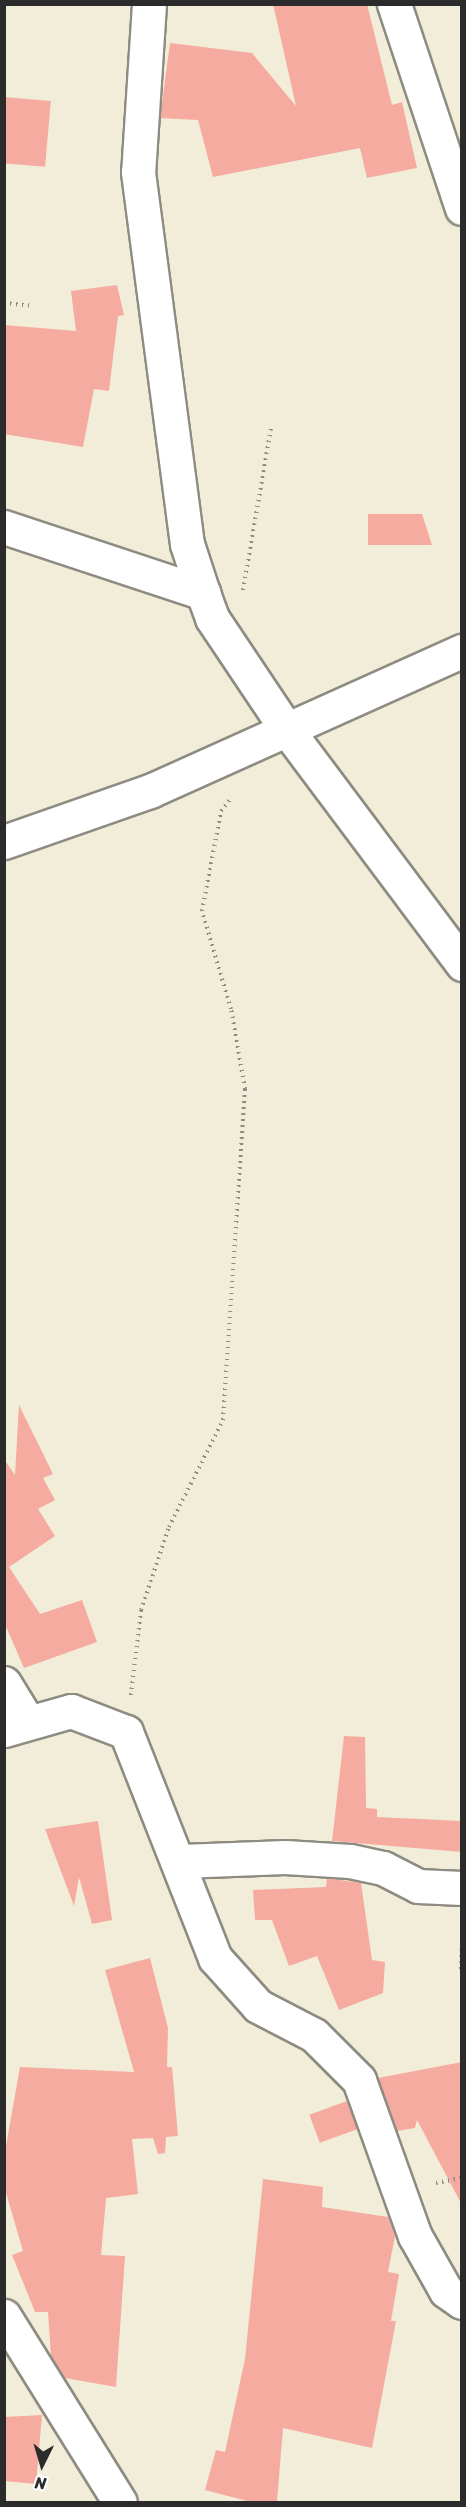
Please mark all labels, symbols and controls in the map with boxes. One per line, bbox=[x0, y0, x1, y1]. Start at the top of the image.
north arrow bbox=[12, 2435, 72, 2495]
text: N bbox=[34, 2469, 47, 2498]

